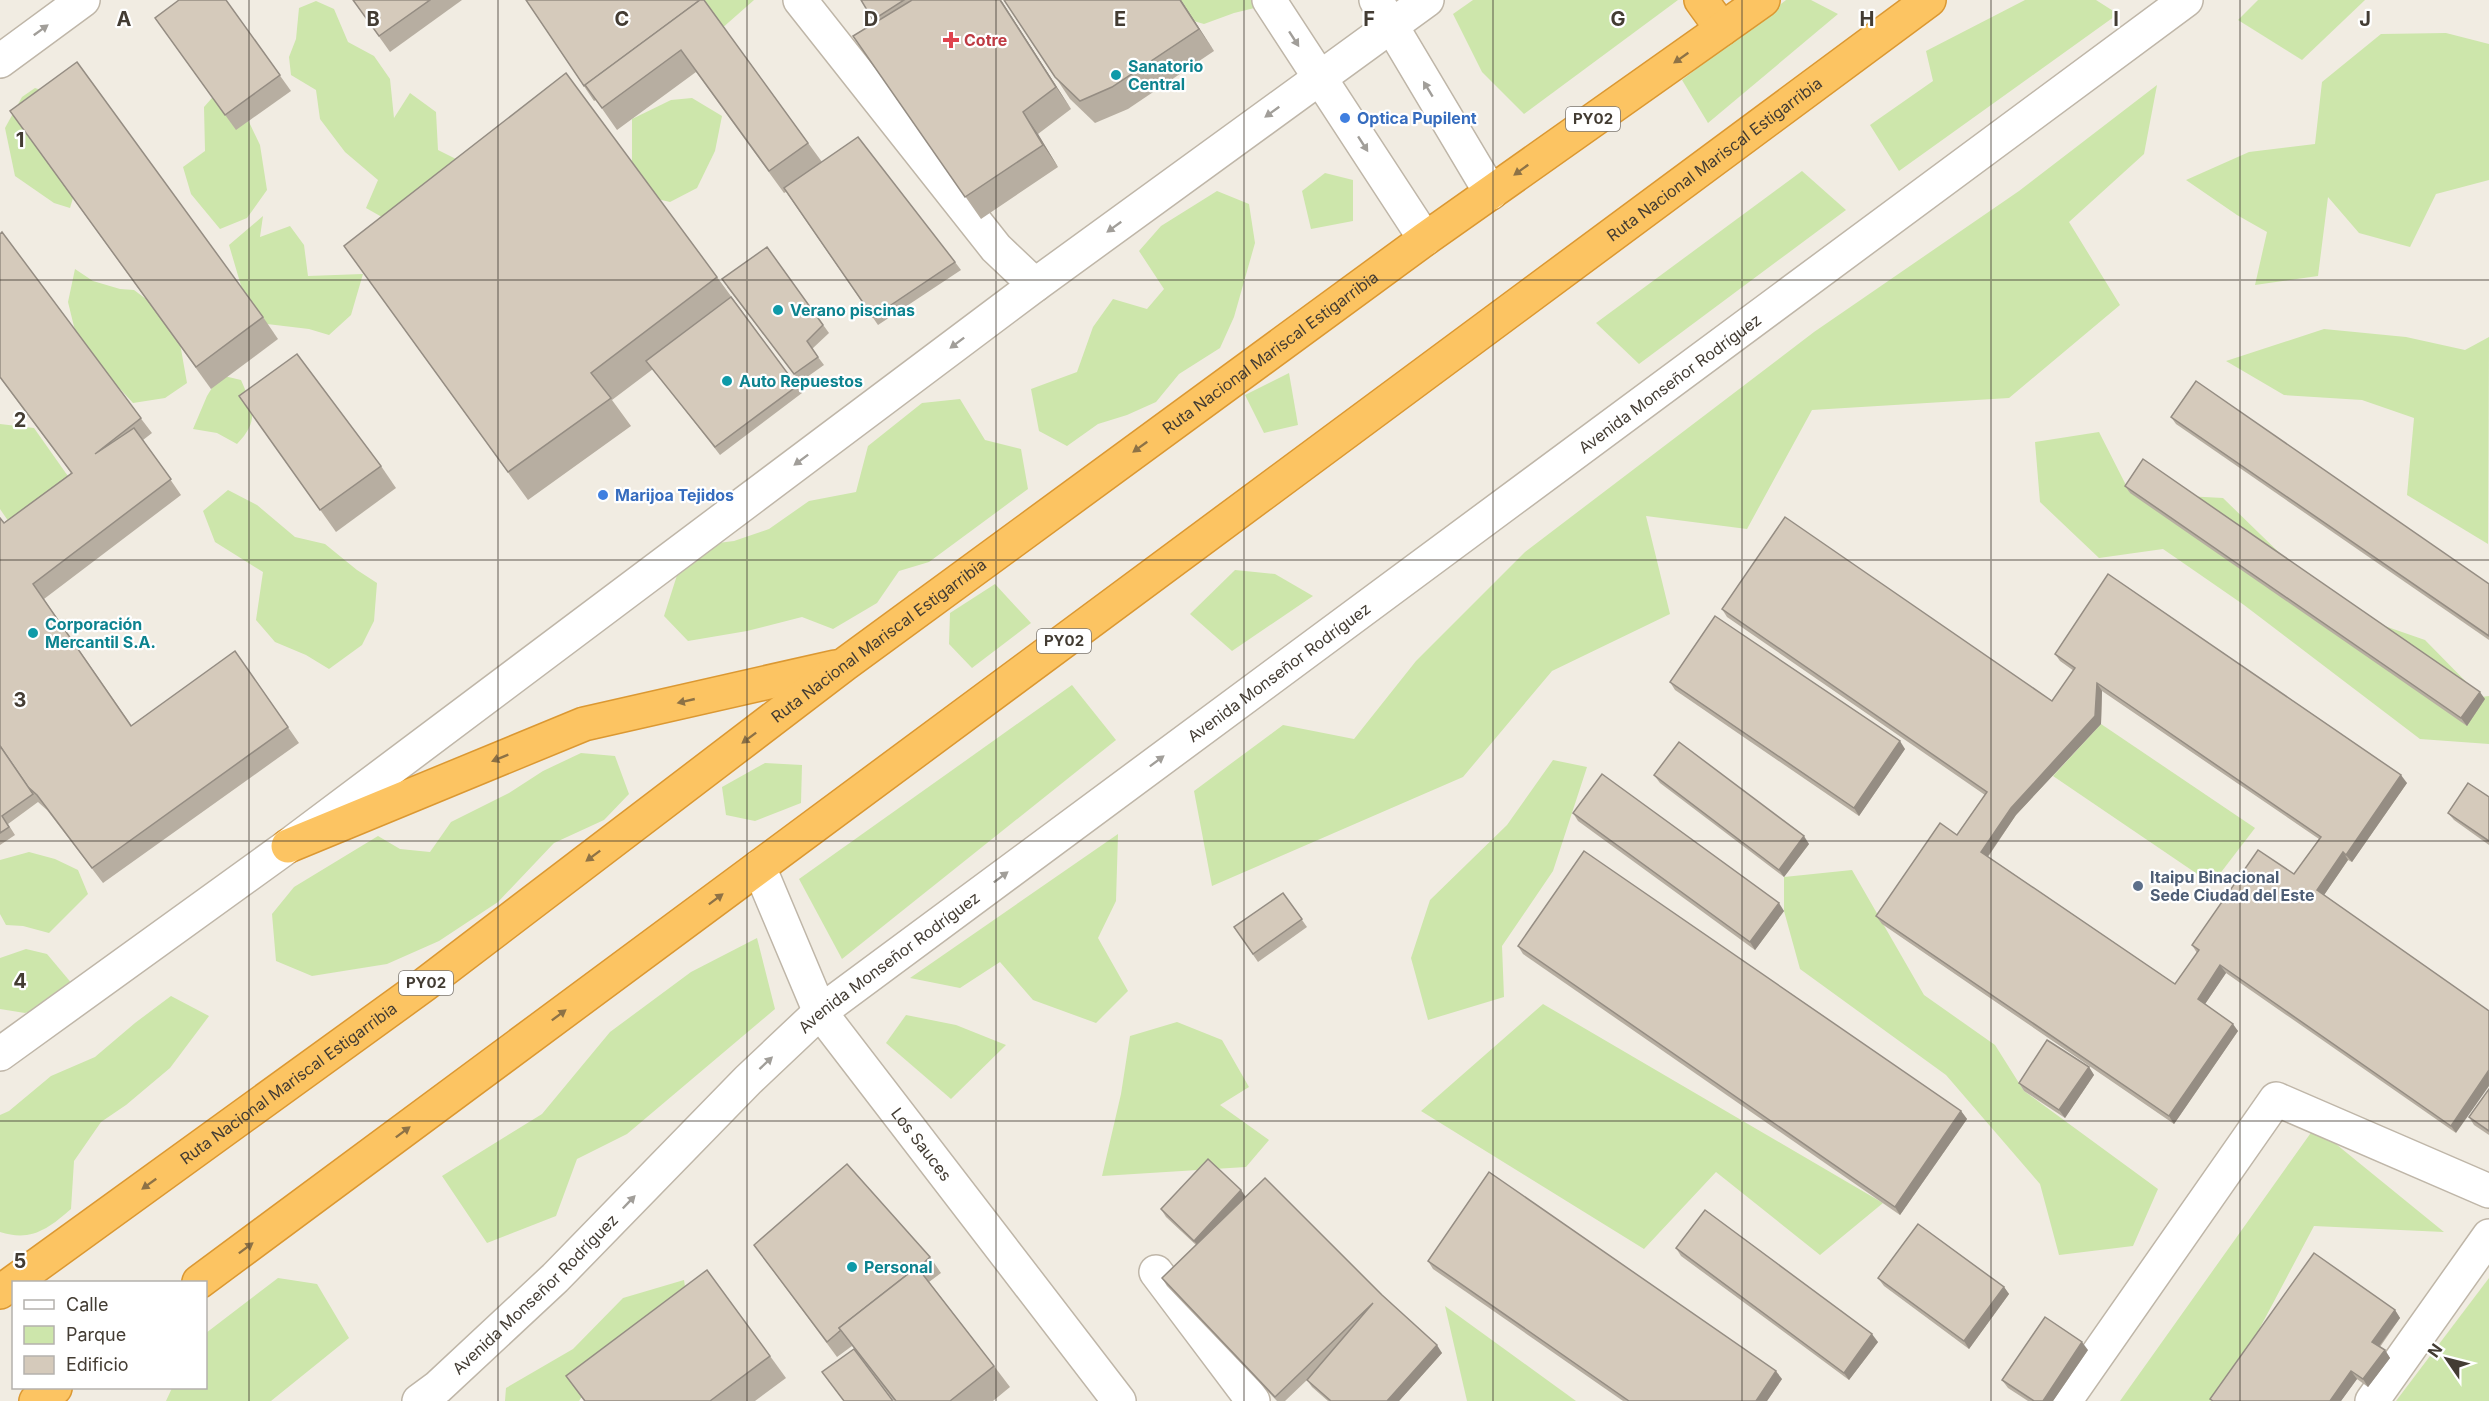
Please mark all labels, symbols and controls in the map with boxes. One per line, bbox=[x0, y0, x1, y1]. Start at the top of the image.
text: A bbox=[117, 7, 132, 31]
text: B bbox=[366, 7, 380, 31]
text: C bbox=[615, 7, 629, 31]
text: D bbox=[864, 7, 878, 31]
text: E bbox=[1114, 7, 1126, 31]
text: F bbox=[1363, 7, 1375, 31]
text: G bbox=[1610, 7, 1626, 31]
text: H bbox=[1860, 7, 1874, 31]
text: I bbox=[2113, 7, 2119, 31]
text: J bbox=[2359, 7, 2371, 31]
one-way arrow bbox=[34, 25, 49, 37]
place label: Cotre bbox=[964, 30, 1007, 50]
marker: Cotre bbox=[942, 31, 960, 49]
one-way arrow bbox=[1288, 31, 1299, 47]
one-way arrow bbox=[1673, 52, 1689, 64]
place label: Sanatorio Central bbox=[1128, 56, 1204, 94]
marker: Sanatorio Central bbox=[1109, 68, 1123, 82]
street label: Ruta Nacional Mariscal Estigarribia bbox=[1603, 73, 1826, 245]
one-way arrow bbox=[1422, 81, 1433, 97]
one-way arrow bbox=[1264, 106, 1280, 118]
road number: PY02 bbox=[1566, 107, 1620, 131]
place label: Optica Pupilent bbox=[1357, 108, 1477, 128]
marker: Optica Pupilent bbox=[1338, 111, 1352, 125]
text: 1 bbox=[16, 128, 24, 152]
one-way arrow bbox=[1357, 136, 1368, 152]
one-way arrow bbox=[1514, 164, 1529, 176]
one-way arrow bbox=[1107, 221, 1123, 233]
street label: Ruta Nacional Mariscal Estigarribia bbox=[1158, 267, 1382, 438]
place label: Verano piscinas bbox=[790, 300, 915, 320]
marker: Verano piscinas bbox=[771, 303, 785, 317]
street label: Avenida Monseñor Rodríguez bbox=[1574, 309, 1765, 458]
one-way arrow bbox=[950, 337, 966, 349]
place label: Auto Repuestos bbox=[739, 371, 863, 391]
marker: Auto Repuestos bbox=[720, 374, 734, 388]
text: 2 bbox=[14, 408, 26, 432]
one-way arrow bbox=[1133, 441, 1148, 453]
one-way arrow bbox=[794, 454, 810, 466]
place label: Marijoa Tejidos bbox=[615, 485, 734, 505]
marker: Marijoa Tejidos bbox=[596, 488, 610, 502]
street label: Ruta Nacional Mariscal Estigarribia bbox=[767, 554, 990, 727]
street label: Avenida Monseñor Rodríguez bbox=[1184, 598, 1374, 746]
place label: Corporación Mercantil S.A. bbox=[45, 614, 156, 652]
marker: Corporación Mercantil S.A. bbox=[26, 626, 40, 640]
road number: PY02 bbox=[1037, 629, 1091, 653]
text: 3 bbox=[14, 688, 26, 712]
one-way arrow bbox=[677, 696, 695, 706]
one-way arrow bbox=[741, 731, 756, 743]
one-way arrow bbox=[491, 753, 509, 763]
one-way arrow bbox=[1149, 755, 1165, 767]
one-way arrow bbox=[586, 849, 601, 861]
place label: Itaipu Binacional Sede Ciudad del Este bbox=[2150, 867, 2314, 905]
one-way arrow bbox=[993, 872, 1008, 884]
marker: Itaipu Binacional Sede Ciudad del Este bbox=[2131, 879, 2145, 893]
street label: Avenida Monseñor Rodríguez bbox=[794, 887, 983, 1037]
one-way arrow bbox=[708, 894, 723, 906]
text: 4 bbox=[13, 969, 27, 993]
road number: PY02 bbox=[399, 971, 453, 995]
street label: Ruta Nacional Mariscal Estigarribia bbox=[176, 998, 401, 1168]
one-way arrow bbox=[552, 1010, 567, 1022]
one-way arrow bbox=[758, 1056, 773, 1070]
street label: Los Sauces bbox=[887, 1103, 956, 1185]
one-way arrow bbox=[395, 1126, 410, 1138]
one-way arrow bbox=[142, 1178, 158, 1190]
one-way arrow bbox=[622, 1194, 636, 1209]
street label: Avenida Monseñor Rodríguez bbox=[448, 1210, 622, 1378]
one-way arrow bbox=[238, 1242, 253, 1254]
text: 5 bbox=[14, 1249, 26, 1273]
place label: Personal bbox=[864, 1257, 933, 1277]
marker: Personal bbox=[845, 1260, 859, 1274]
legend bbox=[12, 1281, 207, 1389]
text: Calle bbox=[66, 1294, 108, 1315]
text: Parque bbox=[66, 1324, 126, 1345]
north arrow bbox=[2417, 1329, 2477, 1389]
text: N bbox=[2423, 1340, 2446, 1361]
text: Edificio bbox=[66, 1354, 129, 1375]

